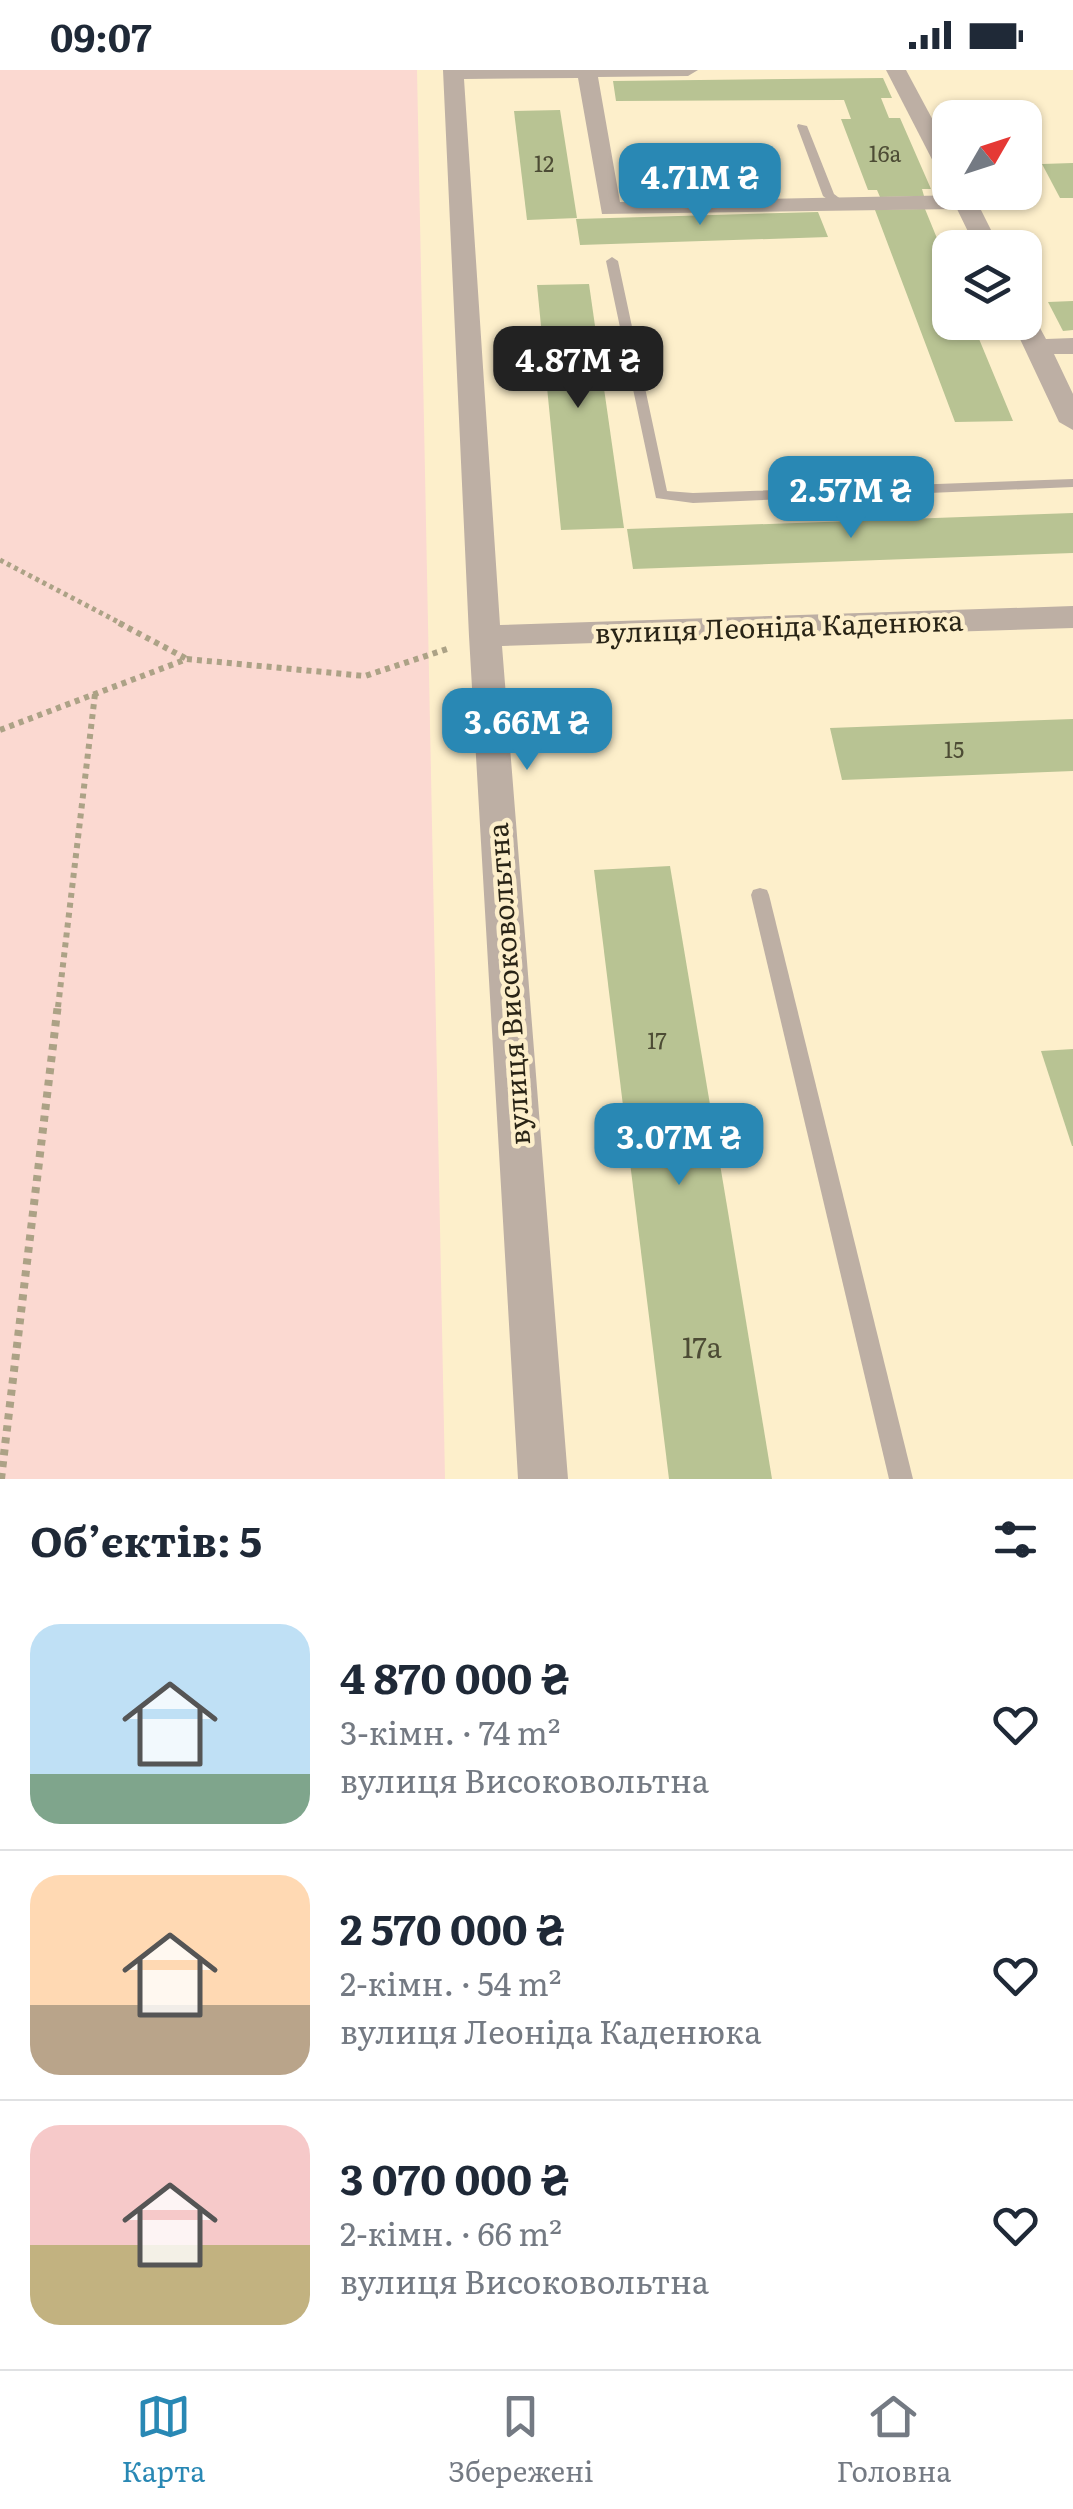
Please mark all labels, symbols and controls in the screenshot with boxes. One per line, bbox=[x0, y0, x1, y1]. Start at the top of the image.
text: 09:07 bbox=[50, 7, 152, 64]
north arrow bbox=[932, 100, 1042, 210]
map controls bbox=[932, 100, 1042, 340]
house number: 16а bbox=[869, 136, 901, 169]
pin: 4.71M ₴ bbox=[608, 143, 792, 228]
house number: 12 bbox=[534, 146, 554, 179]
text: 4.71M ₴ bbox=[641, 151, 759, 199]
button: layers bbox=[932, 230, 1042, 340]
pin: 4.87M ₴ bbox=[486, 326, 670, 411]
text: 4.87M ₴ bbox=[515, 334, 641, 382]
pin: 2.57M ₴ bbox=[759, 456, 943, 541]
text: 2.57M ₴ bbox=[790, 464, 912, 512]
street label: вулиця Леоніда Каденюка bbox=[594, 598, 964, 652]
pin: 3.66M ₴ bbox=[435, 688, 619, 773]
text: 3.66M ₴ bbox=[464, 696, 590, 744]
house number: 15 bbox=[944, 732, 964, 765]
street label: вулиця Високовольтна bbox=[475, 822, 539, 1147]
house number: 17 bbox=[647, 1023, 667, 1056]
pin: 3.07M ₴ bbox=[587, 1103, 771, 1188]
text: 3.07M ₴ bbox=[616, 1111, 742, 1159]
house number: 17а bbox=[682, 1325, 722, 1367]
text: Об’єктів: 5 bbox=[30, 1508, 262, 1570]
icon: filters bbox=[988, 1512, 1043, 1567]
text: 4 870 000 ₴ bbox=[340, 1645, 570, 1707]
icon: home bbox=[110, 1664, 230, 1784]
icon: heart bbox=[988, 1697, 1043, 1752]
text: 3-кімн. · 74 m² bbox=[340, 1707, 560, 1755]
text: вулиця Високовольтна bbox=[340, 1755, 709, 1803]
text: 2 570 000 ₴ bbox=[340, 1896, 565, 1958]
icon: home bbox=[110, 1915, 230, 2035]
icon: heart bbox=[988, 1948, 1043, 2003]
text: 2-кімн. · 54 m² bbox=[340, 1958, 562, 2006]
text: вулиця Леоніда Каденюка bbox=[340, 2006, 761, 2054]
text: 3 070 000 ₴ bbox=[340, 2146, 569, 2208]
icon: home bbox=[110, 2165, 230, 2285]
icon: heart bbox=[988, 2198, 1043, 2253]
text: 2-кімн. · 66 m² bbox=[340, 2208, 562, 2256]
text: вулиця Високовольтна bbox=[340, 2256, 709, 2304]
tab: Карта bbox=[122, 2389, 205, 2491]
tab: Збережені bbox=[448, 2389, 593, 2491]
tab: Головна bbox=[836, 2389, 951, 2491]

